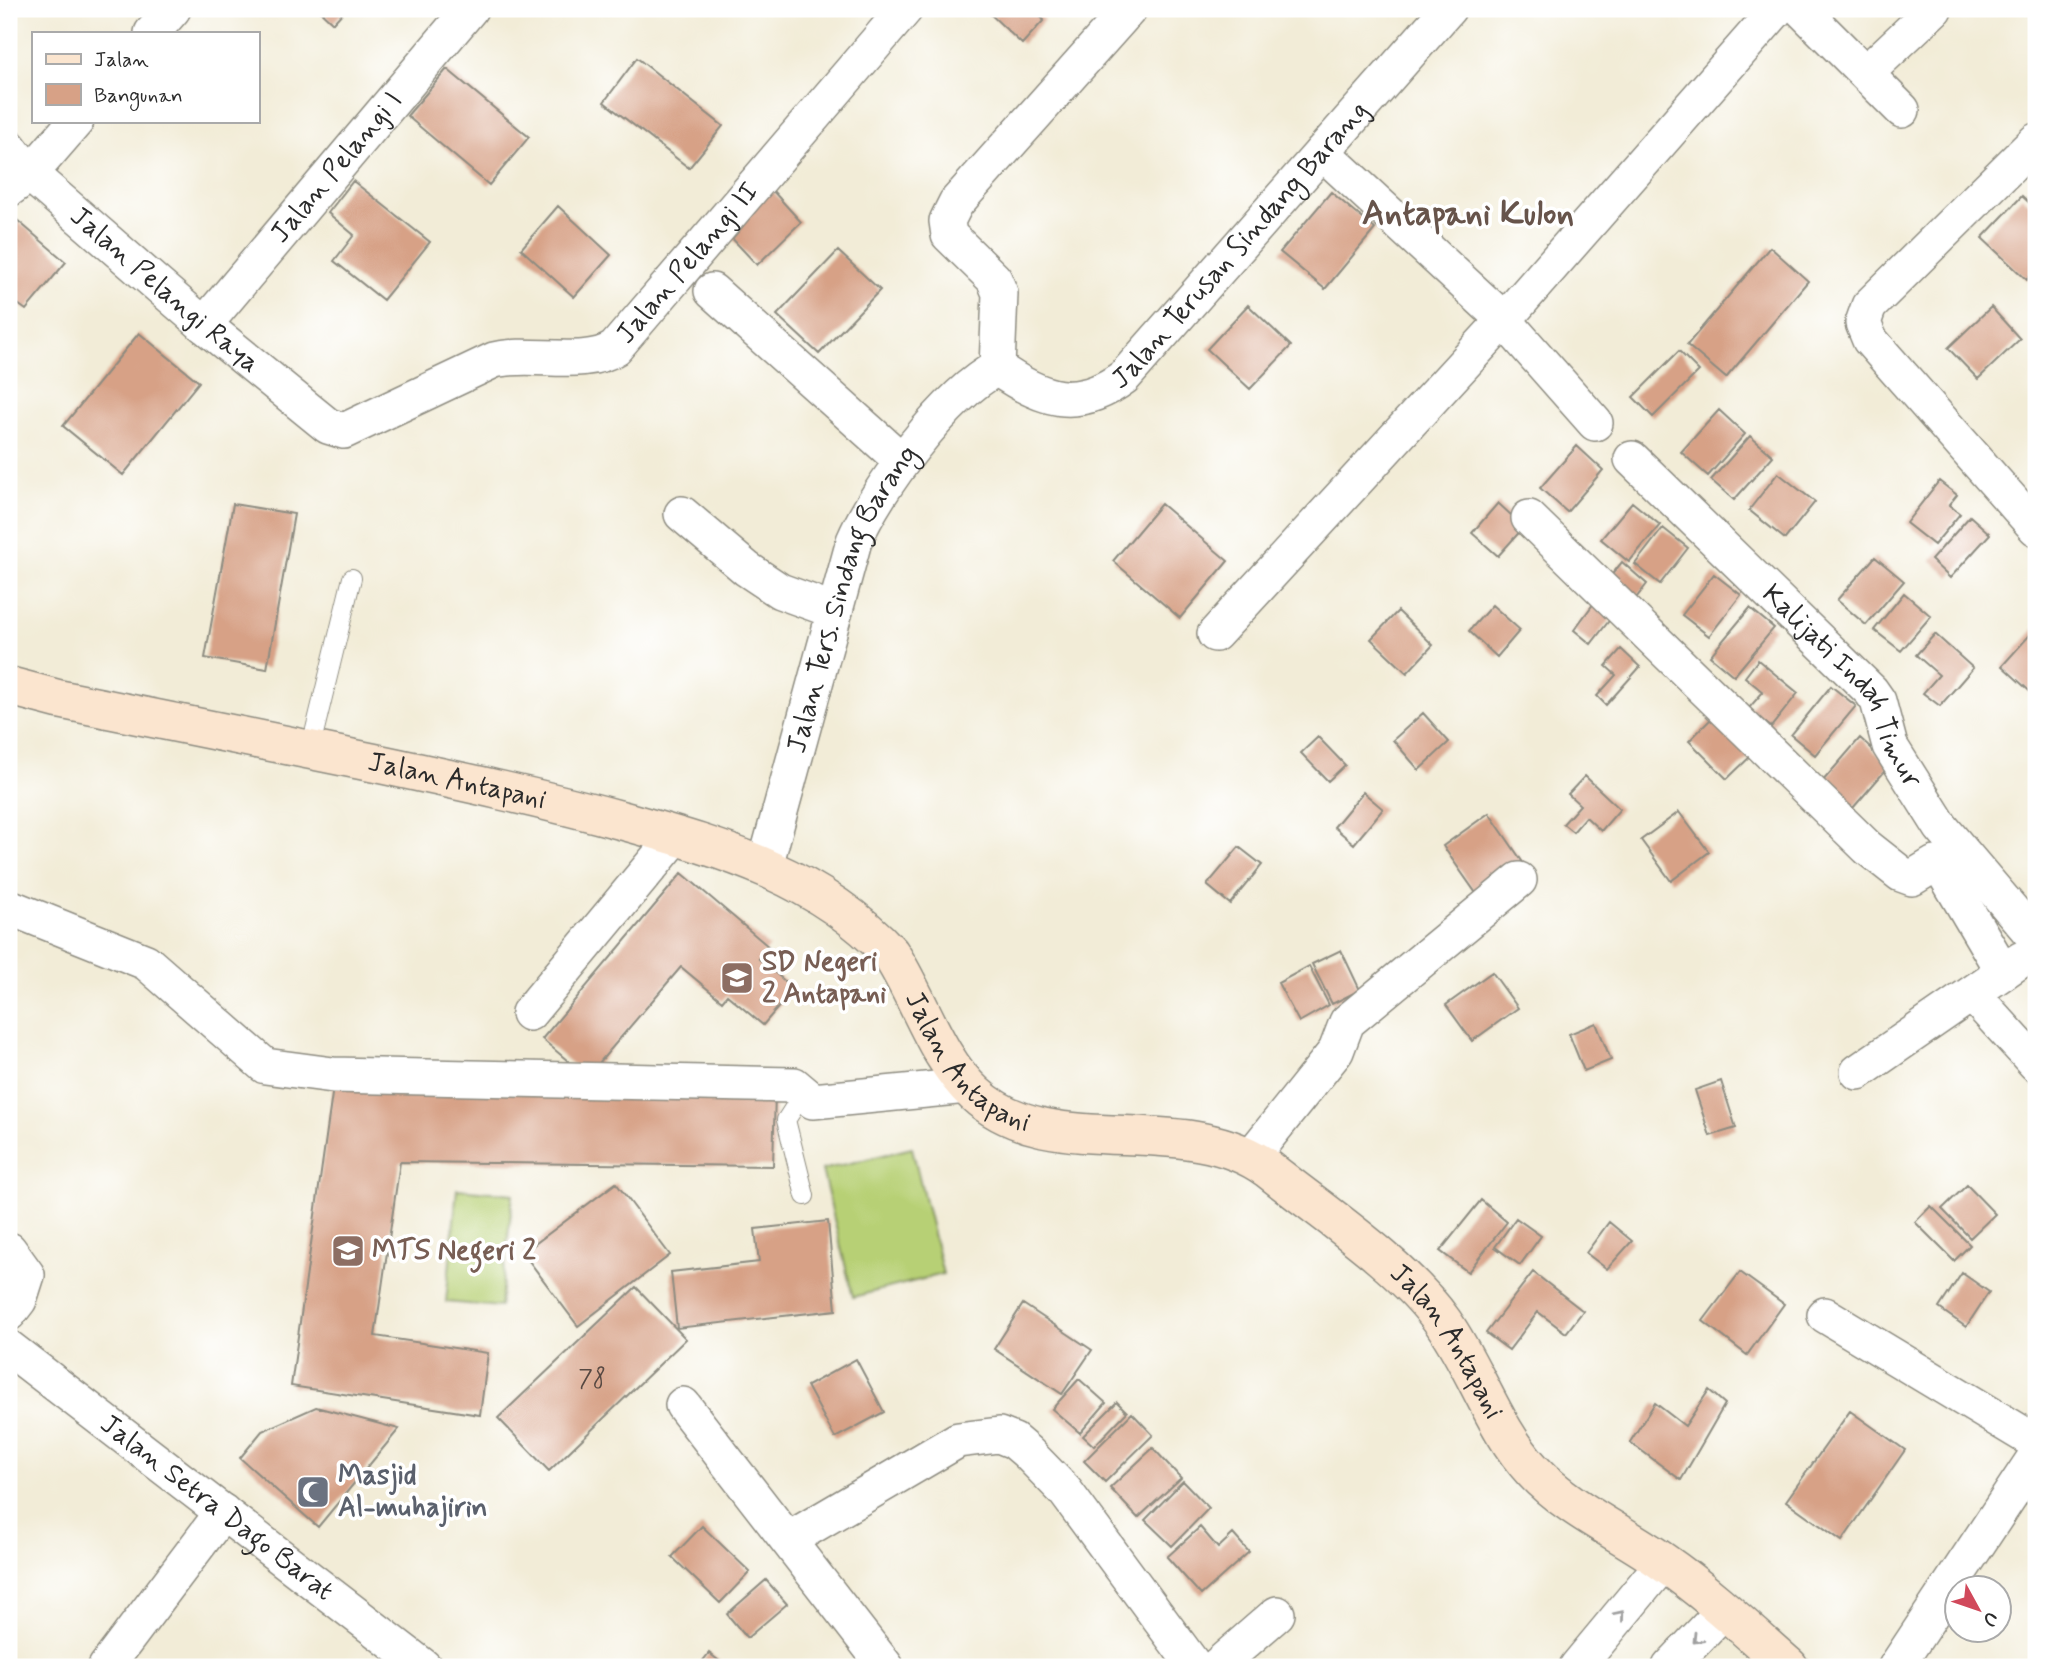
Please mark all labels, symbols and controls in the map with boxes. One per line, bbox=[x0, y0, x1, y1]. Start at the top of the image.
legend bbox=[32, 32, 259, 122]
text: Jalan bbox=[94, 46, 149, 74]
text: Bangunan bbox=[94, 82, 183, 111]
street label: Jalan Pelangi I bbox=[262, 84, 411, 251]
street label: Jalan Terusan Sindang Barang bbox=[1104, 93, 1377, 398]
street label: Jalan Pelangi II bbox=[608, 174, 767, 352]
district label: Antapani Kulon bbox=[1362, 191, 1574, 237]
street label: Jalan Pelangi Raya bbox=[62, 198, 267, 382]
street label: Jalan Ters. Sindang Barang bbox=[778, 437, 928, 757]
street label: Kalijati Indah Timur bbox=[1754, 576, 1931, 796]
street label: Jalan Antapani bbox=[365, 744, 550, 819]
place label: SD Negeri 2 Antapani bbox=[762, 944, 886, 1013]
school or university icon: SD Negeri 2 Antapani bbox=[718, 959, 756, 997]
street label: Jalan Antapani bbox=[896, 985, 1035, 1142]
school or university icon: MTS Negeri 2 bbox=[329, 1232, 367, 1270]
place label: MTS Negeri 2 bbox=[372, 1233, 536, 1273]
street label: Jalan Antapani bbox=[1382, 1255, 1512, 1426]
house number: 78 bbox=[578, 1364, 606, 1395]
street label: Jalan Setra Dago Barat bbox=[92, 1406, 341, 1609]
place label: Masjid Al-muhajirin bbox=[338, 1458, 488, 1527]
mosque icon: Masjid Al-muhajirin bbox=[294, 1473, 332, 1511]
north arrow bbox=[1944, 1574, 2014, 1644]
text: U bbox=[1976, 1606, 2003, 1632]
one-way arrow bbox=[1612, 1610, 1624, 1623]
one-way arrow bbox=[1693, 1630, 1705, 1643]

